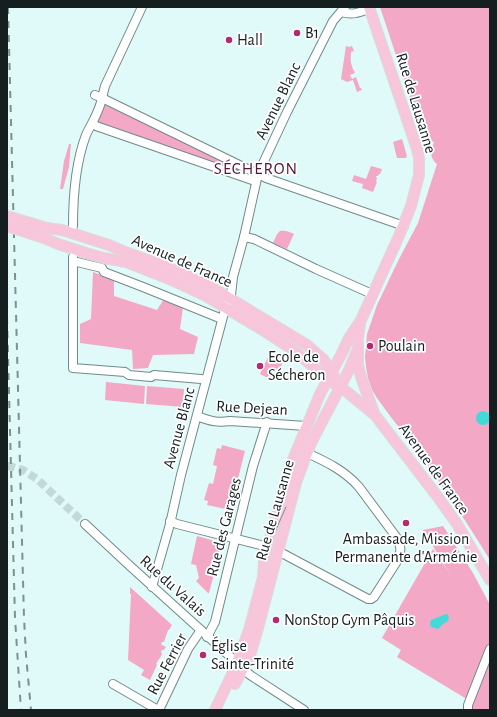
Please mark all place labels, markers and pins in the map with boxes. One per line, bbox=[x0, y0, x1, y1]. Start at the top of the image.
place label: B1 bbox=[305, 25, 319, 41]
marker: B1 bbox=[292, 28, 302, 38]
place label: Hall bbox=[237, 32, 263, 48]
marker: Hall bbox=[224, 35, 234, 45]
place label: Poulain bbox=[378, 338, 425, 354]
marker: Poulain bbox=[365, 341, 375, 351]
place label: Ecole de Sécheron bbox=[268, 349, 326, 383]
marker: Ecole de Sécheron bbox=[255, 361, 265, 371]
marker: Ambassade, Mission Permanente d'Arménie bbox=[401, 518, 411, 528]
place label: Ambassade, Mission Permanente d'Arménie bbox=[335, 531, 477, 565]
place label: NonStop Gym Pâquis bbox=[284, 612, 414, 629]
marker: NonStop Gym Pâquis bbox=[271, 615, 281, 625]
place label: Église Sainte-Trinité bbox=[211, 636, 294, 672]
marker: Église Sainte-Trinité bbox=[198, 650, 208, 660]

